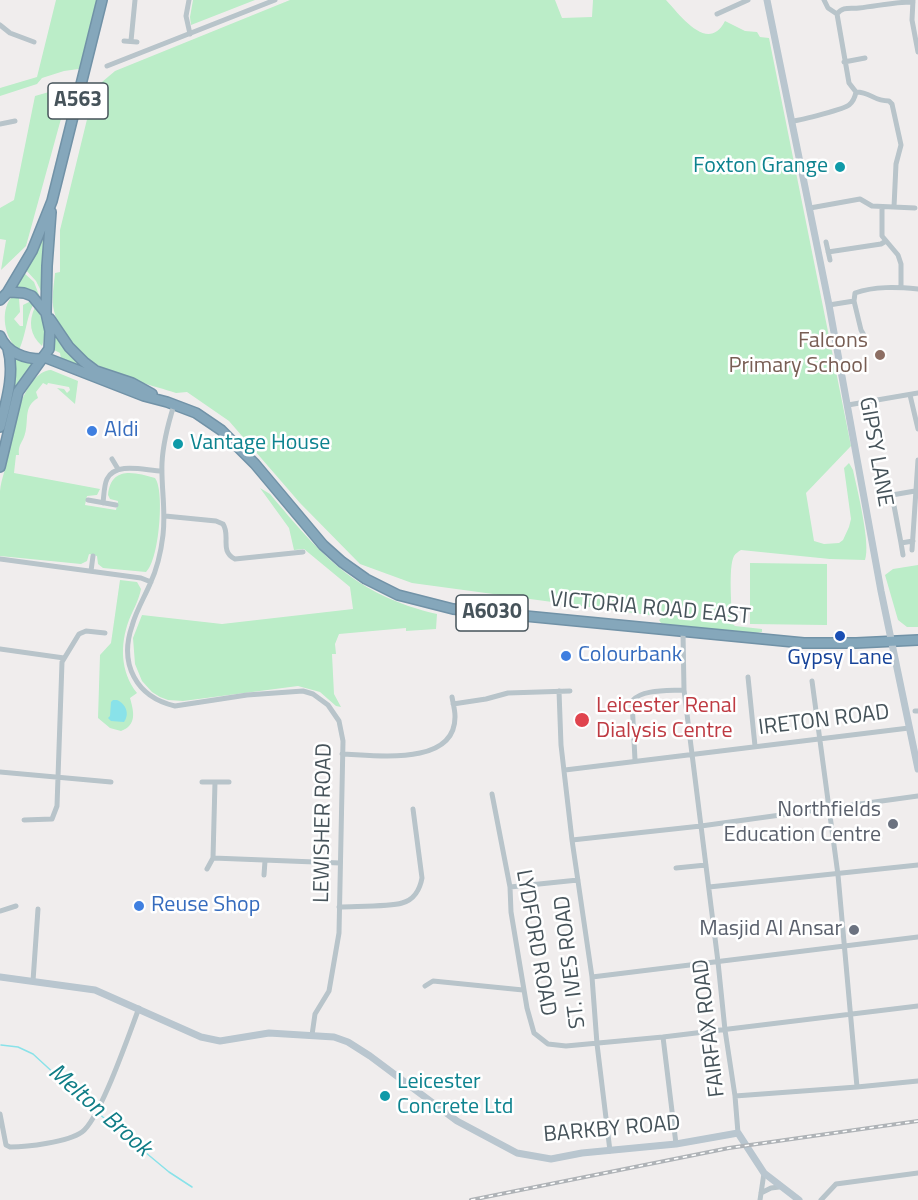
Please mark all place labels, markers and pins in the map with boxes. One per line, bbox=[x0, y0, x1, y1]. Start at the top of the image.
place label: Foxton Grange bbox=[693, 154, 828, 180]
marker: Foxton Grange bbox=[833, 160, 847, 174]
place label: Falcons Primary School bbox=[728, 329, 868, 380]
marker: Falcons Primary School bbox=[873, 348, 887, 362]
place label: Aldi bbox=[104, 418, 139, 444]
marker: Aldi bbox=[85, 424, 99, 438]
place label: Vantage House bbox=[190, 431, 330, 457]
marker: Vantage House bbox=[171, 437, 185, 451]
marker: Gypsy Lane bbox=[833, 629, 847, 643]
place label: Colourbank bbox=[578, 643, 682, 669]
place label: Gypsy Lane bbox=[787, 646, 893, 672]
marker: Colourbank bbox=[559, 649, 573, 663]
place label: Leicester Renal Dialysis Centre bbox=[596, 694, 737, 746]
marker: Leicester Renal Dialysis Centre bbox=[573, 711, 591, 729]
place label: Northfields Education Centre bbox=[723, 798, 881, 849]
marker: Northfields Education Centre bbox=[886, 817, 900, 831]
place label: Reuse Shop bbox=[151, 893, 260, 919]
marker: Reuse Shop bbox=[132, 899, 146, 913]
place label: Masjid Al Ansar bbox=[699, 917, 842, 943]
marker: Masjid Al Ansar bbox=[847, 923, 861, 937]
place label: Leicester Concrete Ltd bbox=[397, 1070, 513, 1122]
marker: Leicester Concrete Ltd bbox=[378, 1089, 392, 1103]

